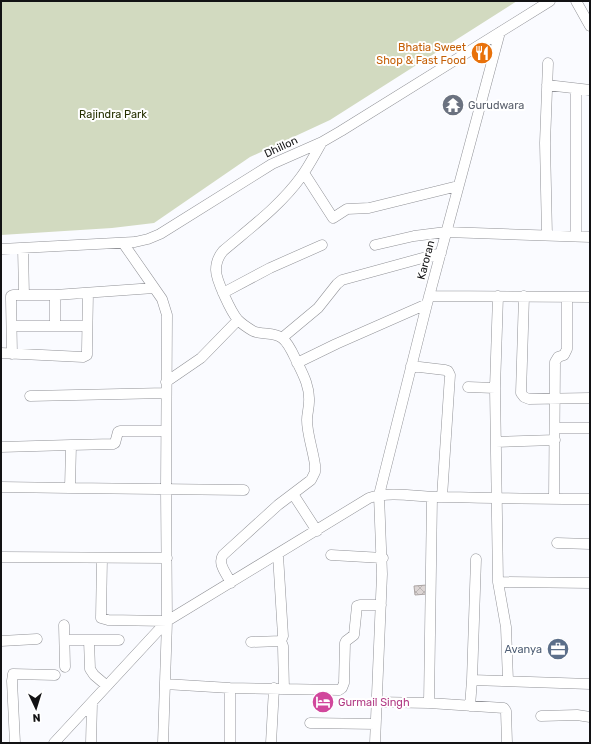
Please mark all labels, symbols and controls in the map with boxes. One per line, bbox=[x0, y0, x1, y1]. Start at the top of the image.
restaurant icon: Bhatia Sweet Shop & Fast Food bbox=[469, 40, 495, 66]
place label: Bhatia Sweet Shop & Fast Food bbox=[376, 41, 467, 67]
temple icon: Gurudwara bbox=[440, 92, 466, 118]
place label: Gurudwara bbox=[468, 99, 524, 112]
park label: Rajindra Park bbox=[79, 108, 147, 121]
street label: Dhillon bbox=[262, 134, 300, 160]
street label: Karoran bbox=[415, 239, 437, 281]
office icon: Avanya bbox=[545, 636, 571, 662]
place label: Avanya bbox=[505, 643, 542, 656]
north arrow bbox=[16, 688, 56, 728]
hotel icon: Gurmail Singh bbox=[310, 689, 336, 715]
place label: Gurmail Singh bbox=[338, 696, 410, 709]
text: N bbox=[32, 711, 41, 724]

